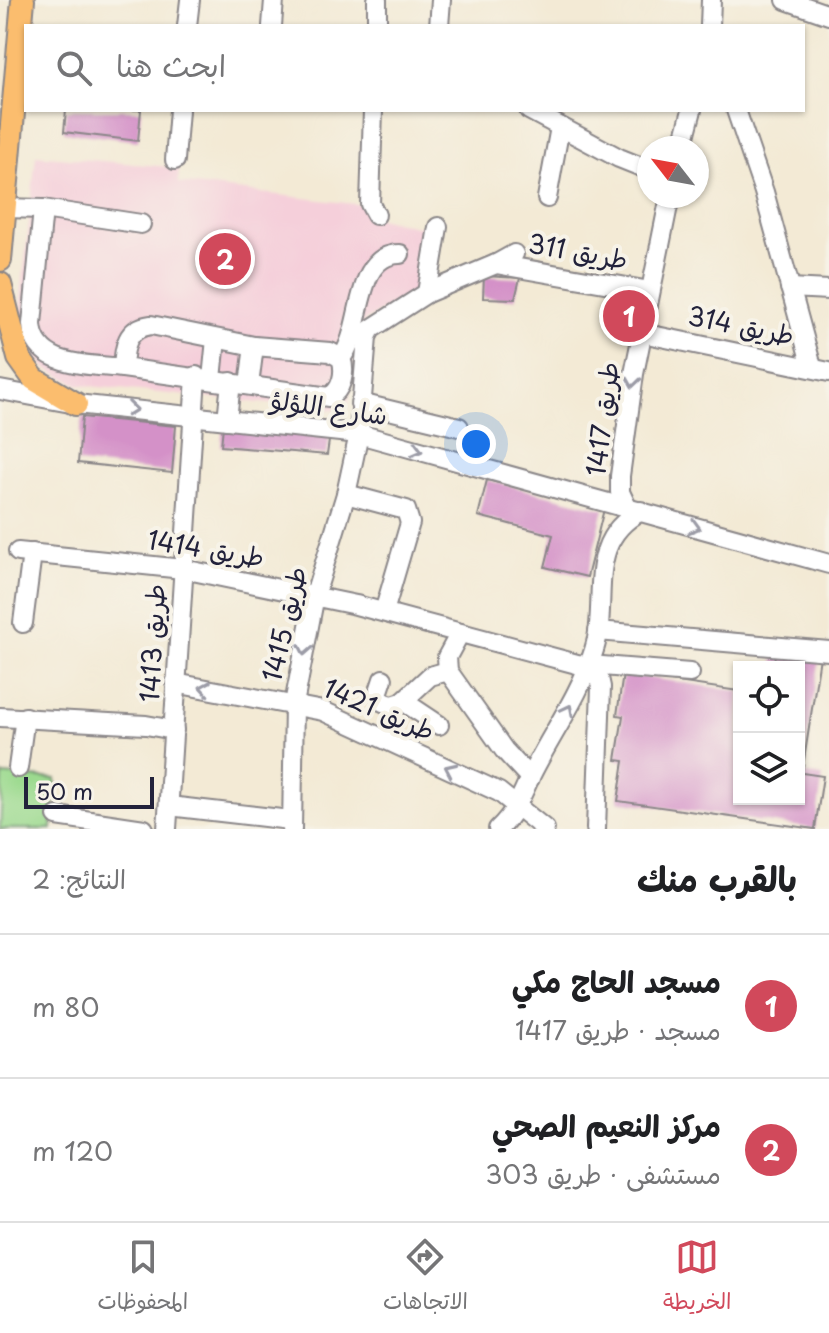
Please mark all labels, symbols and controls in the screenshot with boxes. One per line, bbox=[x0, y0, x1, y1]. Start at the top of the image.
search box bbox=[24, 24, 805, 112]
text: ابحث هنا bbox=[116, 42, 226, 87]
icon: search bbox=[52, 46, 96, 90]
north arrow bbox=[637, 136, 709, 208]
street label: طريق 311 bbox=[526, 223, 631, 278]
pin: 2 bbox=[199, 229, 251, 289]
pin: 1 bbox=[603, 286, 655, 346]
street label: طريق 314 bbox=[685, 295, 798, 354]
street label: طريق 1417 bbox=[575, 359, 628, 478]
one-way arrow bbox=[625, 375, 642, 389]
street label: شارع اللؤلؤ bbox=[266, 379, 390, 434]
one-way arrow bbox=[126, 401, 139, 418]
your location bbox=[456, 424, 496, 464]
one-way arrow bbox=[409, 440, 423, 457]
one-way arrow bbox=[687, 517, 701, 534]
street label: طريق 1414 bbox=[145, 519, 267, 576]
street label: طريق 1415 bbox=[251, 562, 316, 685]
street label: طريق 1413 bbox=[129, 583, 174, 703]
one-way arrow bbox=[297, 644, 314, 657]
map controls bbox=[733, 661, 805, 805]
button: locate bbox=[733, 661, 805, 733]
street label: طريق 1421 bbox=[318, 668, 441, 750]
one-way arrow bbox=[198, 681, 212, 698]
one-way arrow bbox=[559, 703, 574, 718]
button: layers bbox=[733, 733, 805, 805]
one-way arrow bbox=[444, 763, 459, 779]
scale bar bbox=[24, 773, 154, 809]
text: 50 m bbox=[36, 774, 93, 807]
text: بالقرب منك bbox=[637, 852, 797, 904]
text: النتائج: 2 bbox=[32, 859, 126, 898]
text: مسجد الحاج مكي bbox=[512, 958, 721, 1003]
text: 80 m bbox=[32, 987, 99, 1026]
text: 1 bbox=[765, 987, 777, 1026]
text: مسجد · طريق 1417 bbox=[515, 1010, 721, 1049]
text: مركز النعيم الصحي bbox=[492, 1102, 721, 1147]
text: 120 m bbox=[32, 1131, 113, 1170]
text: 2 bbox=[762, 1131, 780, 1170]
text: مستشفى · طريق 303 bbox=[485, 1154, 721, 1193]
tab: المحفوظات bbox=[97, 1235, 188, 1321]
tab: الاتجاهات bbox=[383, 1235, 468, 1321]
tab: الخريطة bbox=[663, 1235, 732, 1321]

